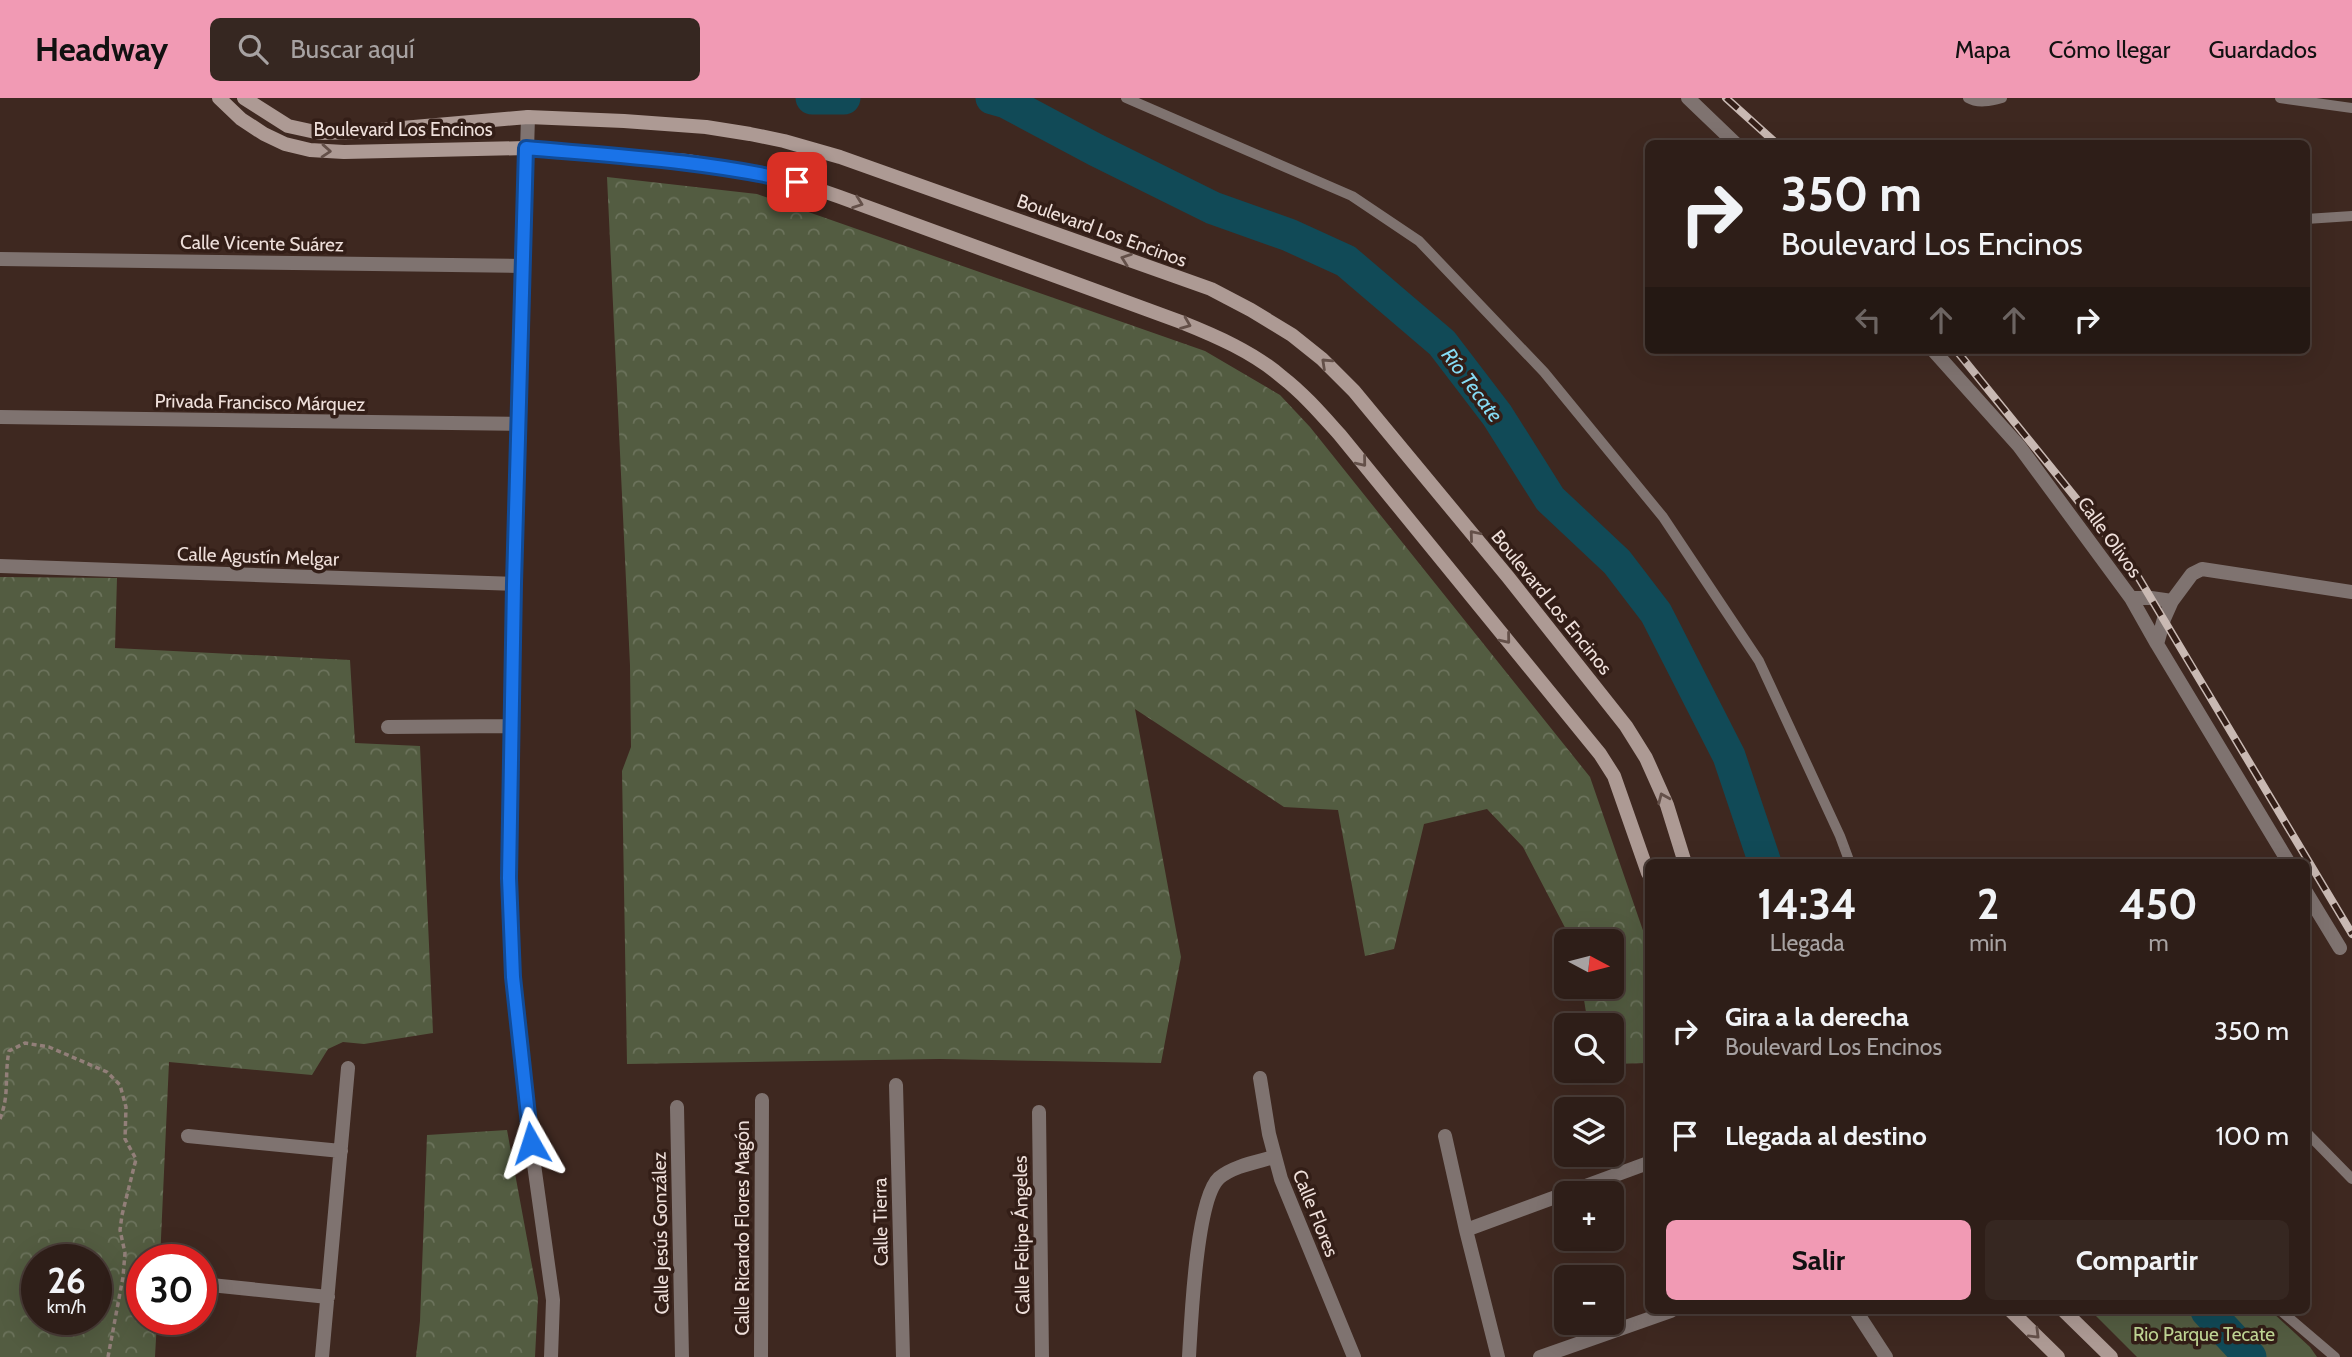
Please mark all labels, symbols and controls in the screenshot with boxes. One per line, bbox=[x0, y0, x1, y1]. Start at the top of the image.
search box bbox=[210, 18, 700, 81]
text: Headway bbox=[35, 29, 168, 69]
icon: search bbox=[234, 30, 272, 68]
text: Buscar aquí bbox=[290, 33, 414, 65]
text: Mapa bbox=[1955, 35, 2011, 64]
text: Cómo llegar bbox=[2049, 35, 2170, 64]
text: Guardados bbox=[2208, 35, 2317, 64]
street label: Boulevard Los Encinos bbox=[313, 118, 493, 141]
one-way arrow bbox=[321, 143, 332, 158]
pin bbox=[767, 152, 827, 212]
icon: arrive bbox=[778, 163, 816, 201]
text: 350 m bbox=[1781, 164, 1922, 223]
icon: right bbox=[1666, 168, 1757, 259]
street label: Boulevard Los Encinos bbox=[1014, 189, 1190, 272]
one-way arrow bbox=[851, 195, 863, 209]
text: Boulevard Los Encinos bbox=[1781, 224, 2083, 263]
street label: Calle Vicente Suárez bbox=[180, 231, 344, 256]
one-way arrow bbox=[1120, 253, 1132, 267]
icon: left bbox=[1849, 301, 1887, 339]
icon: ahead bbox=[1922, 301, 1960, 339]
icon: ahead bbox=[1995, 301, 2033, 339]
icon: right bbox=[2068, 301, 2106, 339]
one-way arrow bbox=[1180, 316, 1192, 330]
water label: Río Tecate bbox=[1436, 343, 1509, 427]
one-way arrow bbox=[1321, 359, 1334, 371]
street label: Privada Francisco Márquez bbox=[154, 389, 366, 416]
one-way arrow bbox=[1354, 455, 1367, 467]
street label: Calle Olivos bbox=[2073, 492, 2147, 582]
street label: Boulevard Los Encinos bbox=[1486, 525, 1617, 679]
one-way arrow bbox=[1470, 531, 1482, 544]
street label: Calle Agustín Melgar bbox=[177, 542, 339, 571]
one-way arrow bbox=[1498, 630, 1510, 643]
one-way arrow bbox=[1658, 793, 1672, 805]
text: 14:34 bbox=[1757, 878, 1857, 930]
text: 2 bbox=[1977, 878, 1999, 930]
text: 450 bbox=[2119, 878, 2198, 930]
north arrow bbox=[1554, 929, 1624, 999]
map controls bbox=[1554, 929, 1624, 1335]
text: Llegada bbox=[1770, 929, 1845, 957]
text: min bbox=[1969, 929, 2007, 957]
text: m bbox=[2148, 929, 2169, 957]
text: Gira a la derecha bbox=[1725, 1001, 1909, 1033]
icon: right bbox=[1666, 1012, 1704, 1050]
button: search bbox=[1554, 1013, 1624, 1083]
text: 350 m bbox=[2214, 1015, 2289, 1047]
text: Boulevard Los Encinos bbox=[1725, 1033, 1942, 1061]
button: layers bbox=[1554, 1097, 1624, 1167]
position arrow bbox=[494, 1106, 568, 1180]
icon: arrive bbox=[1666, 1117, 1704, 1155]
street label: Calle Ricardo Flores Magón bbox=[731, 1120, 754, 1336]
text: Llegada al destino bbox=[1725, 1120, 1927, 1152]
text: 100 m bbox=[2216, 1120, 2289, 1152]
street label: Calle Jesús González bbox=[648, 1151, 673, 1315]
street label: Calle Felipe Ángeles bbox=[1008, 1155, 1034, 1315]
street label: Calle Flores bbox=[1288, 1166, 1343, 1260]
street label: Calle Tierra bbox=[868, 1178, 893, 1266]
button: + bbox=[1554, 1181, 1624, 1251]
button: Salir bbox=[1666, 1220, 1971, 1300]
button: Compartir bbox=[1985, 1220, 2289, 1300]
speed limit sign: 30 bbox=[126, 1244, 217, 1335]
text: 26 bbox=[47, 1259, 86, 1302]
button: − bbox=[1554, 1265, 1624, 1335]
text: km/h bbox=[47, 1296, 86, 1318]
park label: Rio Parque Tecate bbox=[2133, 1323, 2275, 1346]
one-way arrow bbox=[2026, 1325, 2039, 1338]

